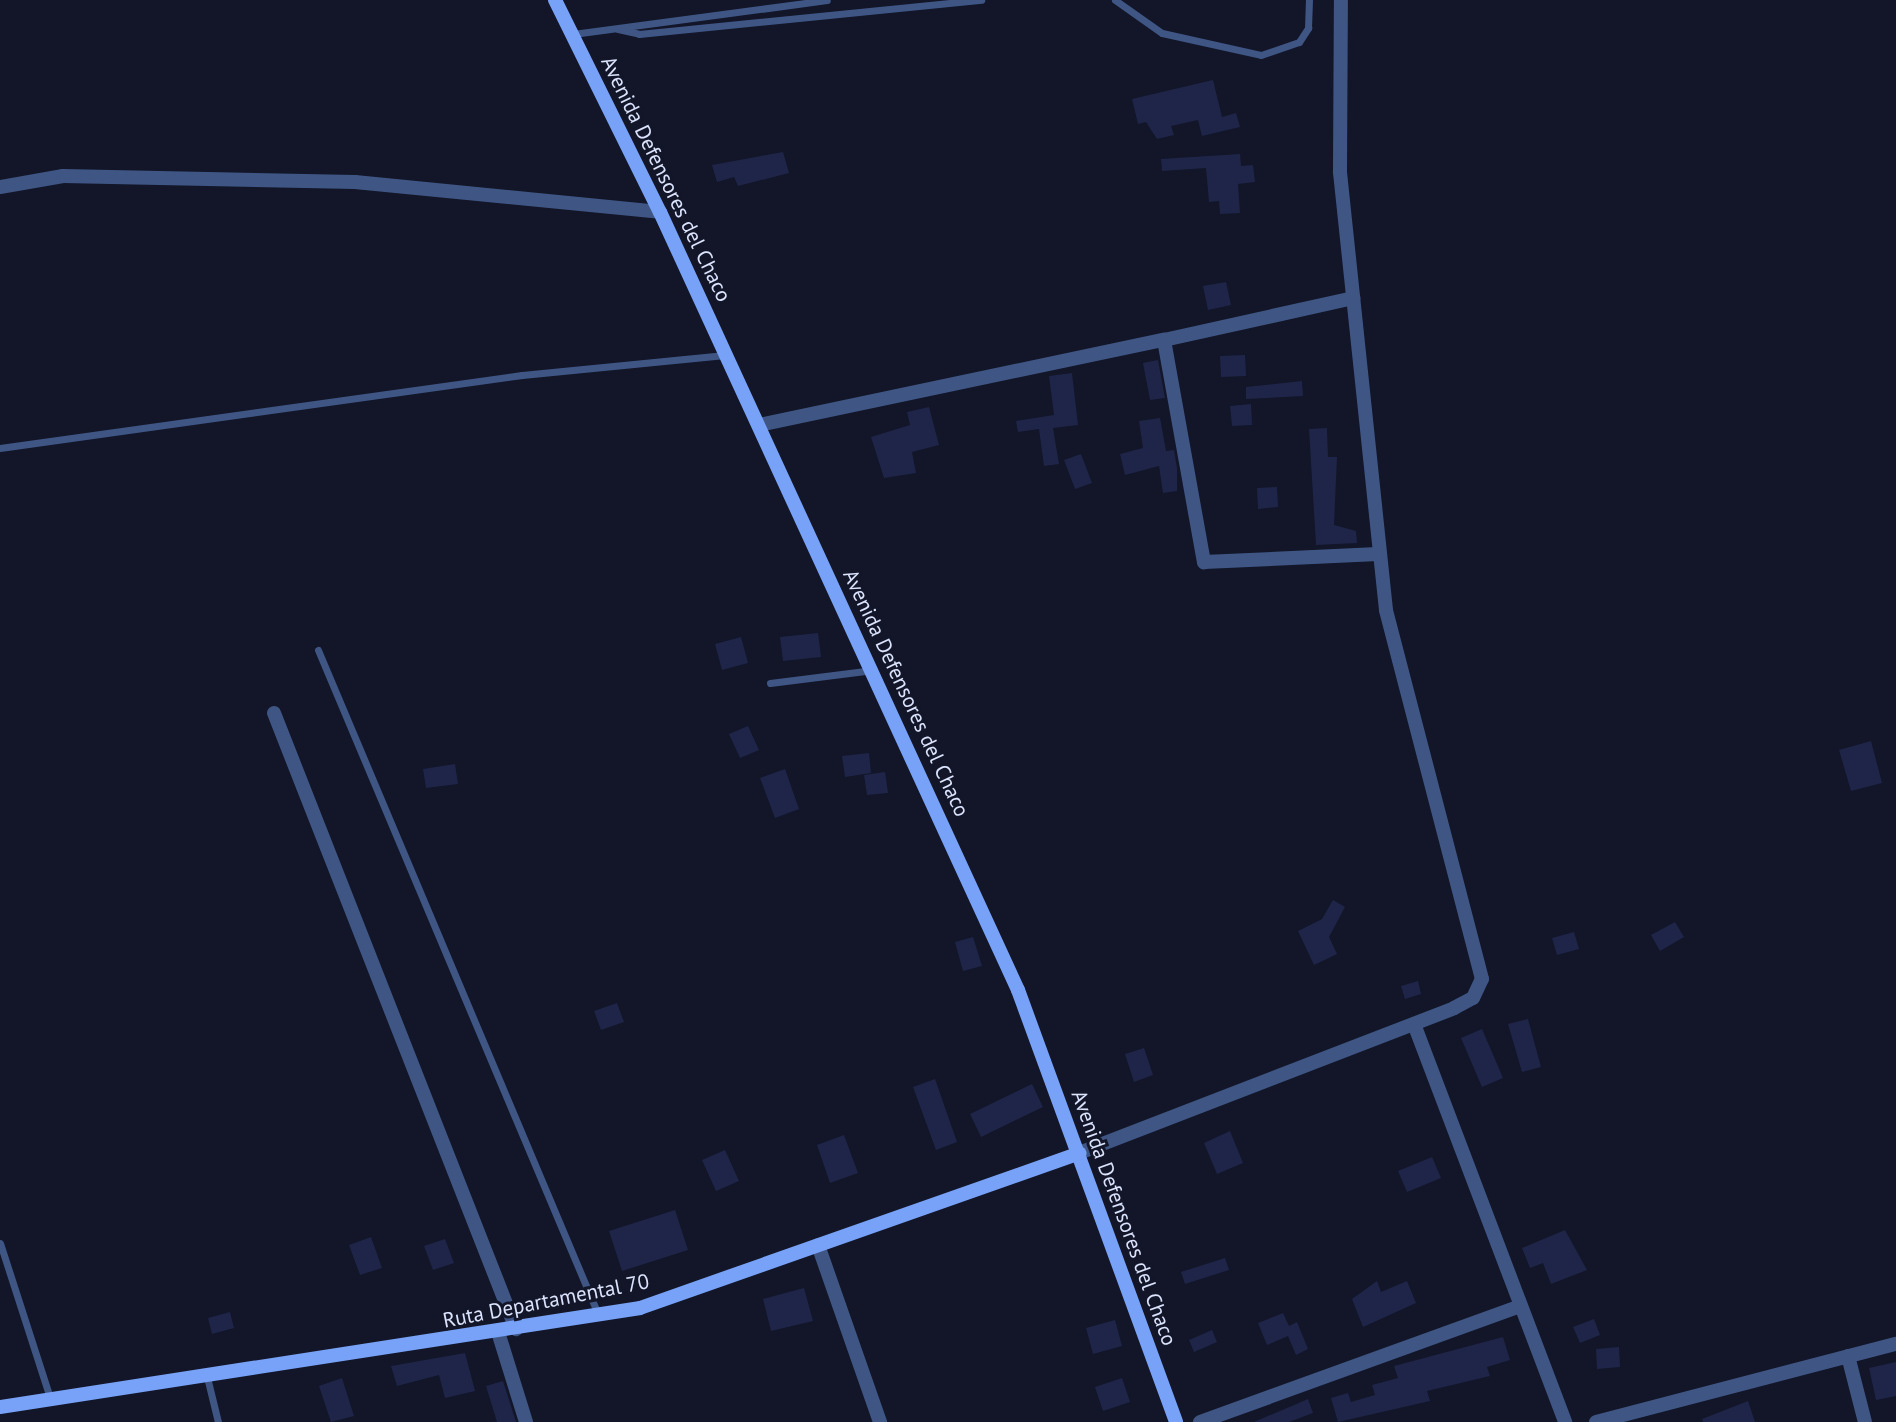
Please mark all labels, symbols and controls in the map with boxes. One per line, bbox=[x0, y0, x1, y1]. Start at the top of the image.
street label: Avenida Defensores del Chaco bbox=[596, 52, 736, 306]
street label: Avenida Defensores del Chaco bbox=[838, 565, 974, 821]
street label: Avenida Defensores del Chaco bbox=[1066, 1087, 1182, 1349]
street label: Ruta Departamental 70 bbox=[441, 1269, 651, 1333]

